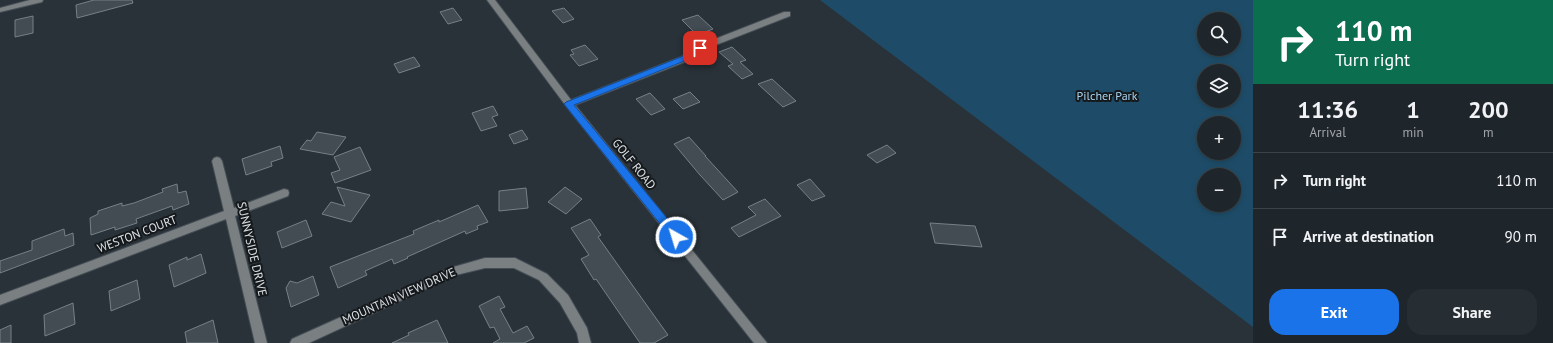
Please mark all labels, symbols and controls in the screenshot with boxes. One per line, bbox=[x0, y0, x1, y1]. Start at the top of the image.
map controls bbox=[1197, 12, 1241, 212]
button: search bbox=[1197, 12, 1241, 56]
text: 110 m bbox=[1335, 12, 1412, 49]
icon: right bbox=[1269, 16, 1321, 68]
pin bbox=[683, 31, 717, 65]
icon: arrive bbox=[689, 37, 711, 59]
text: Turn right bbox=[1335, 48, 1410, 71]
button: layers bbox=[1197, 64, 1241, 108]
park label: Pilcher Park bbox=[1077, 88, 1138, 103]
text: 11:36 bbox=[1297, 94, 1358, 125]
text: 1 bbox=[1406, 94, 1420, 125]
text: 200 bbox=[1468, 94, 1509, 125]
button: + bbox=[1197, 116, 1241, 160]
text: Arrival bbox=[1310, 124, 1346, 141]
text: min bbox=[1402, 124, 1424, 141]
text: m bbox=[1483, 124, 1494, 141]
street label: GOLF ROAD bbox=[610, 135, 659, 192]
button: − bbox=[1197, 168, 1241, 212]
icon: right bbox=[1269, 170, 1291, 192]
text: Turn right bbox=[1303, 171, 1366, 190]
text: 110 m bbox=[1496, 171, 1537, 190]
street label: SUNNYSIDE DRIVE bbox=[234, 200, 271, 297]
street label: WESTON COURT bbox=[95, 211, 179, 256]
position arrow bbox=[655, 216, 697, 258]
icon: arrive bbox=[1269, 226, 1291, 248]
text: Arrive at destination bbox=[1303, 227, 1434, 246]
text: 90 m bbox=[1504, 227, 1537, 246]
street label: MOUNTAIN VIEW DRIVE bbox=[340, 264, 458, 327]
button: Exit bbox=[1269, 289, 1399, 335]
button: Share bbox=[1407, 289, 1537, 335]

